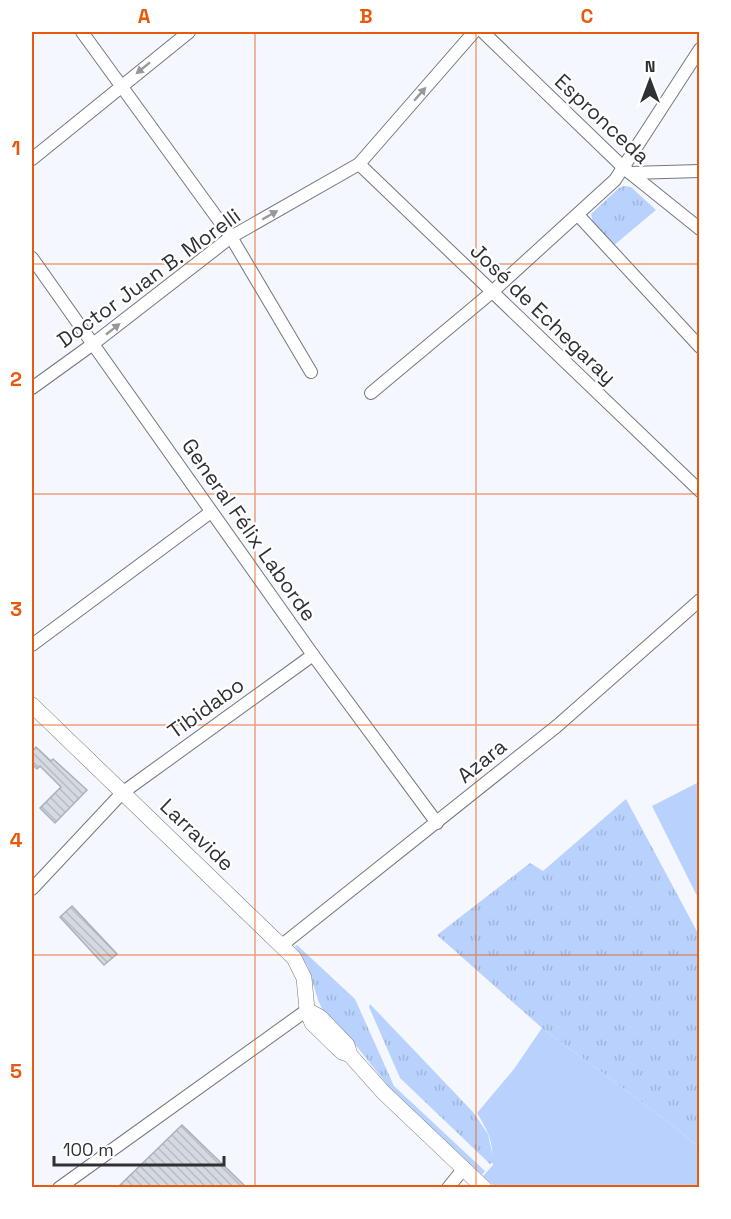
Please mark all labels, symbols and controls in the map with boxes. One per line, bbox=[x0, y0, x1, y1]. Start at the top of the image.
text: A bbox=[138, 3, 151, 29]
text: B bbox=[359, 3, 373, 29]
text: C bbox=[581, 3, 594, 29]
north arrow bbox=[620, 51, 680, 111]
text: N bbox=[645, 56, 655, 77]
one-way arrow bbox=[136, 61, 151, 74]
street label: Espronceda bbox=[549, 68, 656, 170]
one-way arrow bbox=[413, 87, 426, 102]
text: 1 bbox=[11, 135, 21, 161]
street label: Doctor Juan B. Morelli bbox=[52, 202, 246, 353]
one-way arrow bbox=[262, 210, 279, 220]
street label: José de Echegaray bbox=[465, 237, 622, 390]
one-way arrow bbox=[105, 323, 120, 335]
text: 2 bbox=[10, 366, 22, 392]
street label: General Félix Laborde bbox=[176, 433, 323, 626]
text: 3 bbox=[10, 596, 22, 622]
street label: Tibidabo bbox=[162, 671, 249, 744]
street label: Azara bbox=[451, 733, 512, 789]
street label: Larravide bbox=[155, 793, 240, 877]
text: 4 bbox=[10, 827, 23, 853]
text: 5 bbox=[10, 1058, 22, 1084]
scale bar bbox=[54, 1129, 224, 1167]
text: 100 m bbox=[63, 1138, 114, 1161]

